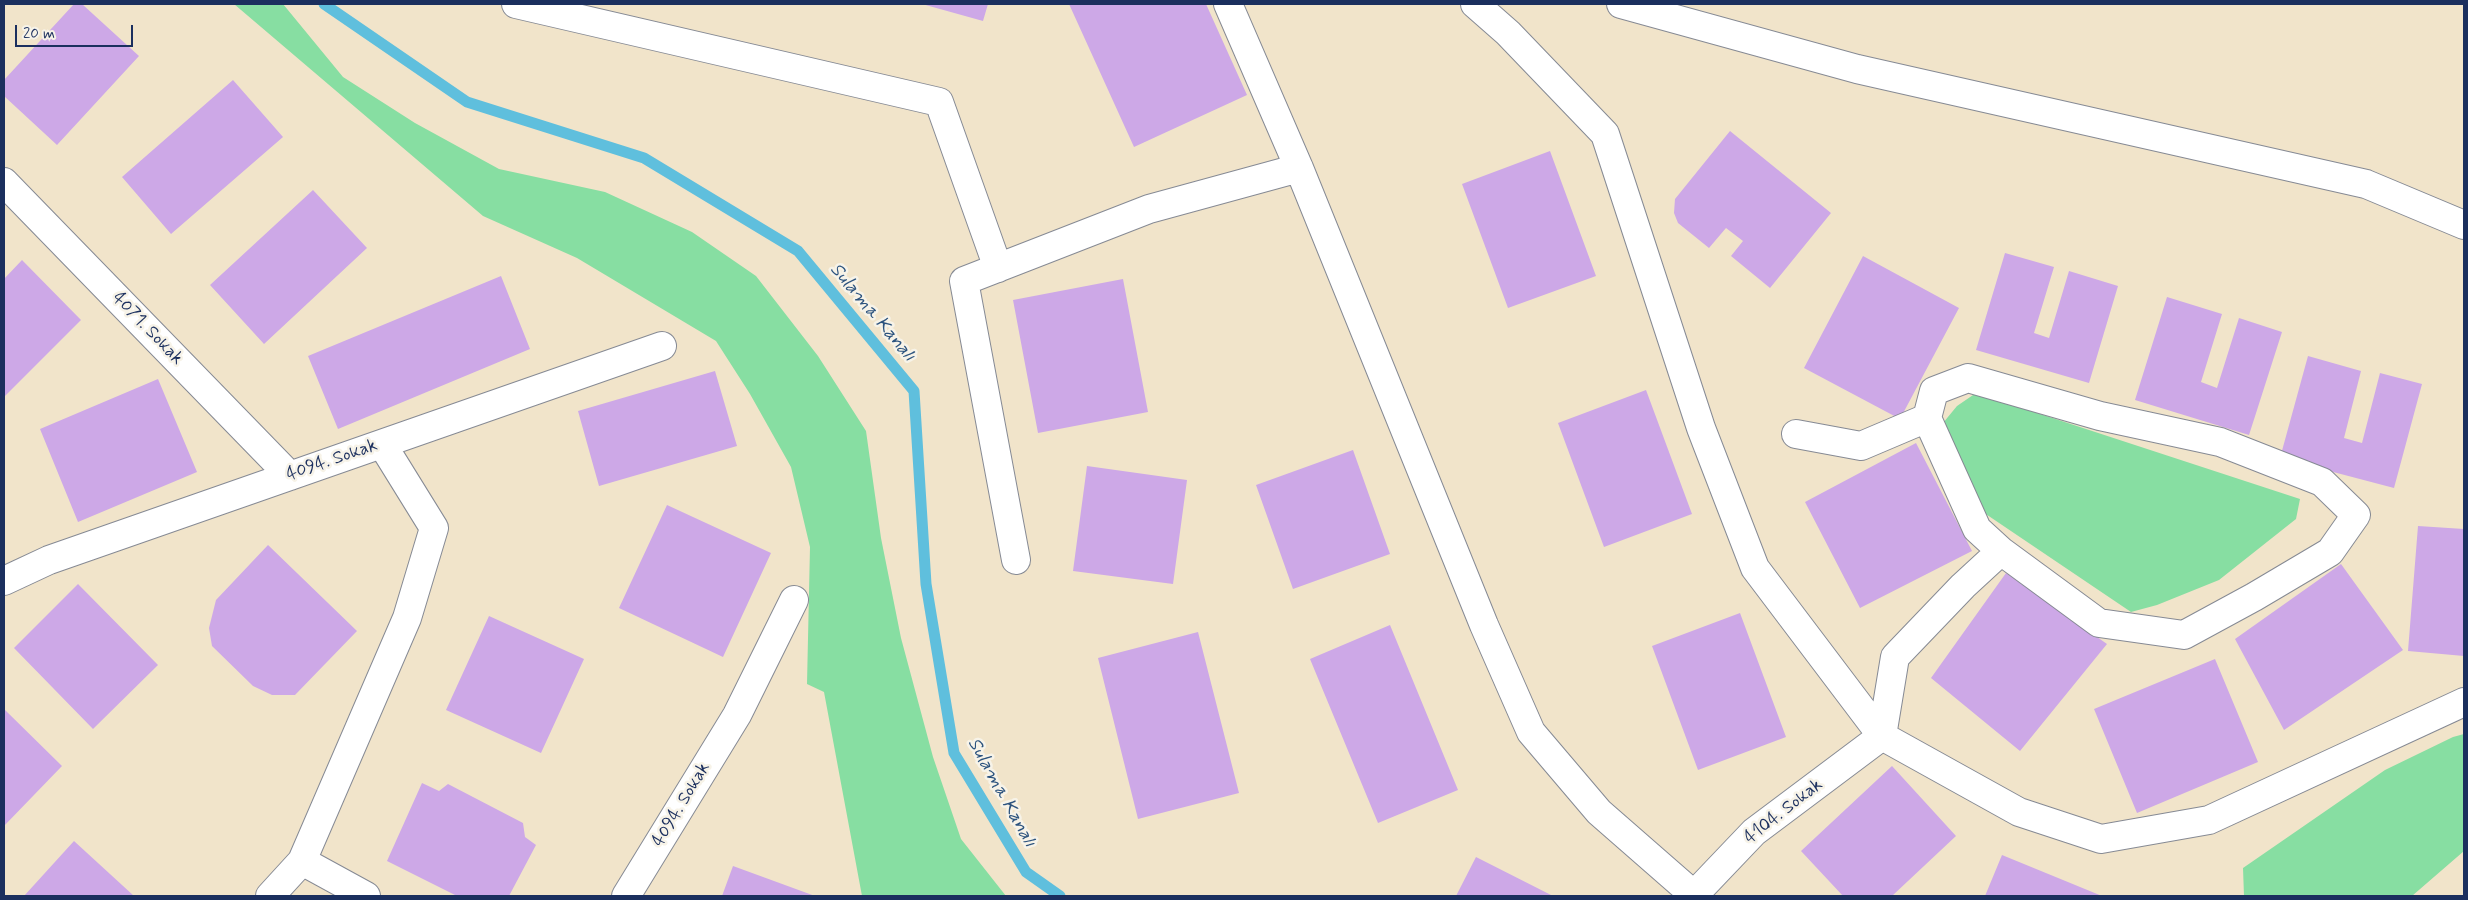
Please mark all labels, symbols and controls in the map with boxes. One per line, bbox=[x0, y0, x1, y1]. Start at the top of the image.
scale bar bbox=[18, 15, 135, 47]
text: 20 m bbox=[23, 24, 55, 44]
water label: Sulama Kanalı bbox=[824, 259, 920, 367]
street label: 4071. Sokak bbox=[107, 288, 187, 370]
street label: 4094. Sokak bbox=[284, 435, 380, 487]
water label: Sulama Kanalı bbox=[962, 734, 1040, 852]
street label: 4094. Sokak bbox=[648, 759, 716, 851]
street label: 4104. Sokak bbox=[1740, 775, 1828, 849]

